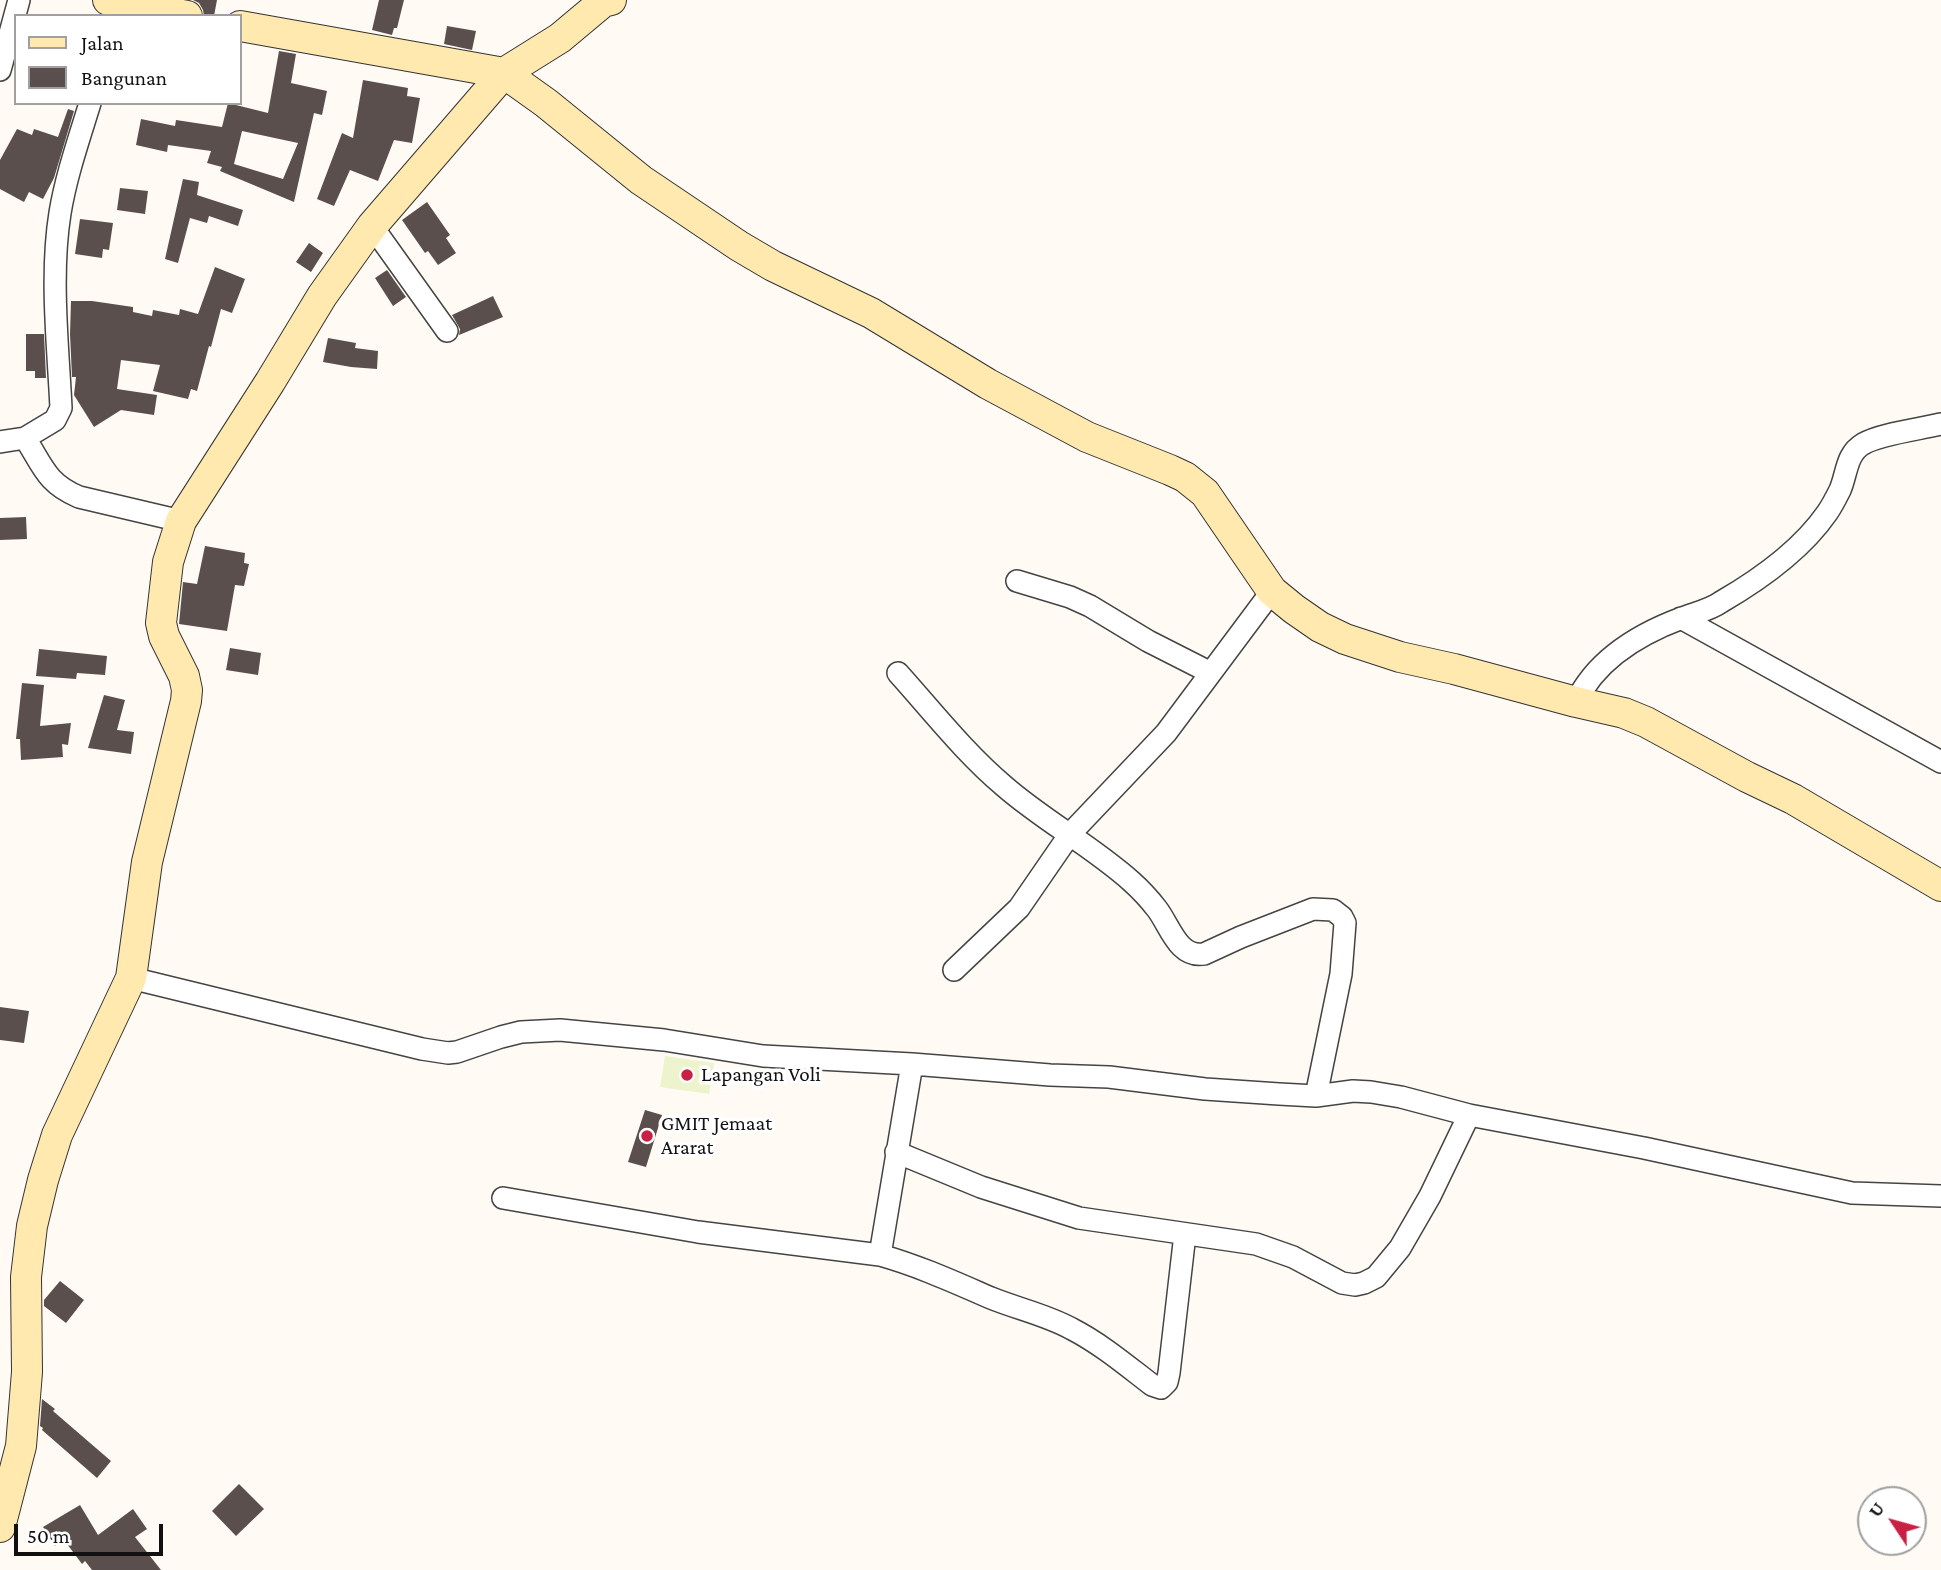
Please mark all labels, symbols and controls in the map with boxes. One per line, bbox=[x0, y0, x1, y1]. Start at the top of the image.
legend bbox=[14, 14, 242, 105]
text: Jalan bbox=[81, 31, 123, 55]
text: Bangunan bbox=[81, 66, 167, 90]
place label: Lapangan Voli bbox=[701, 1062, 821, 1088]
marker: Lapangan Voli bbox=[679, 1067, 695, 1083]
place label: GMIT Jemaat Ararat bbox=[661, 1111, 772, 1161]
marker: GMIT Jemaat Ararat bbox=[639, 1128, 655, 1144]
north arrow bbox=[1857, 1486, 1927, 1556]
text: U bbox=[1864, 1498, 1889, 1521]
scale bar bbox=[18, 1510, 166, 1554]
text: 50 m bbox=[27, 1524, 70, 1548]

